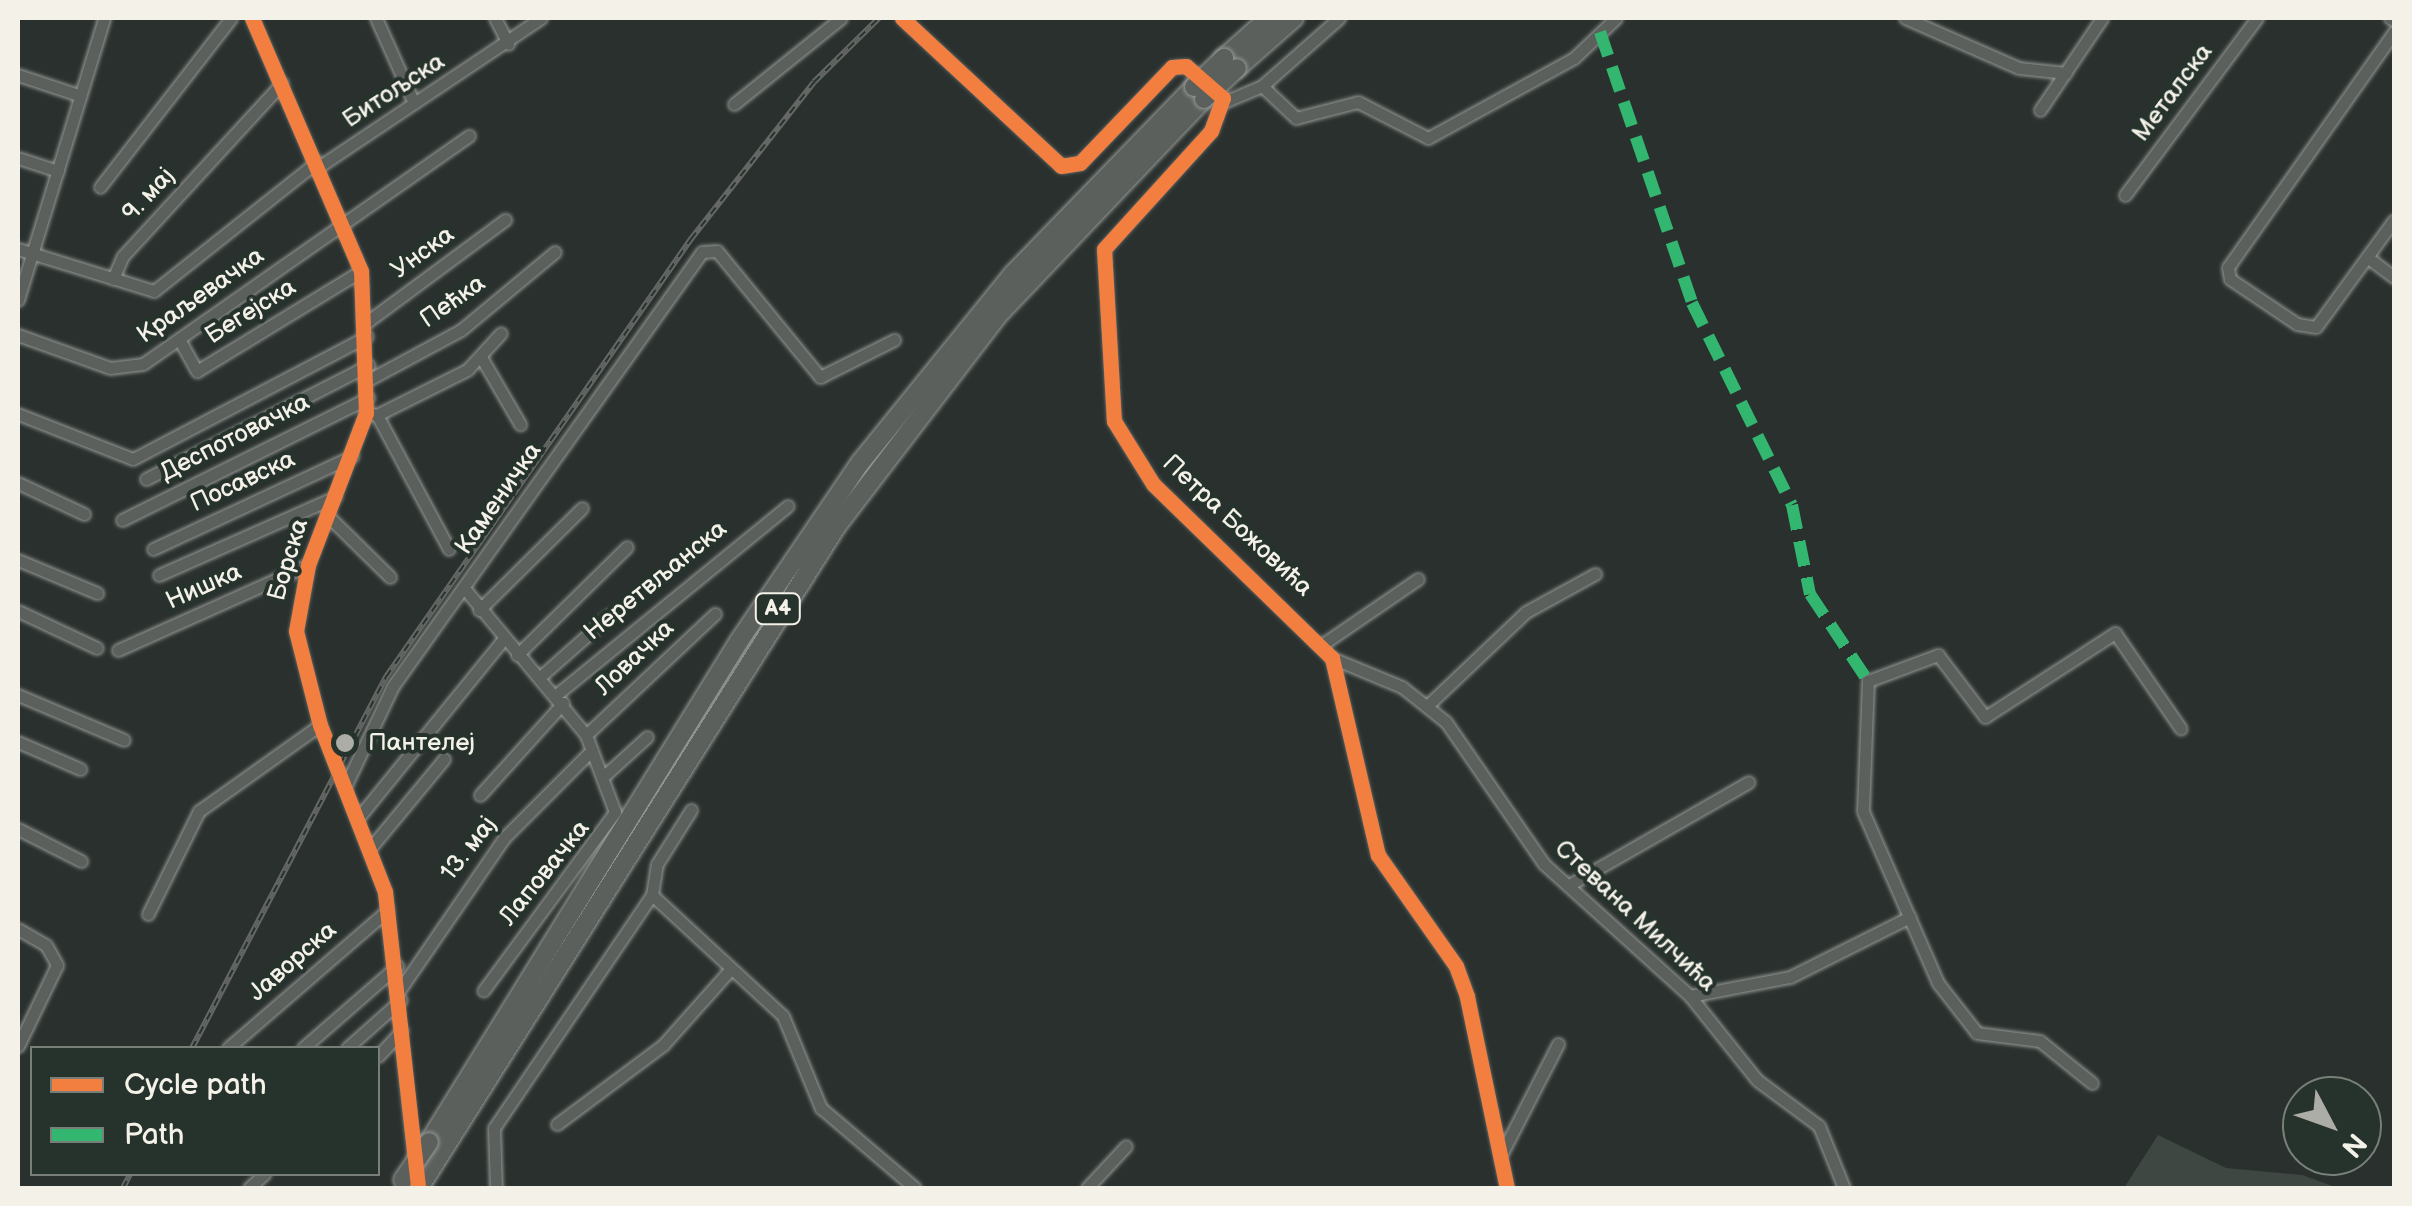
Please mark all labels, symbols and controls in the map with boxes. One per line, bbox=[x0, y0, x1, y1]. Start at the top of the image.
street label: Металска bbox=[2126, 38, 2220, 148]
street label: Битољска bbox=[337, 47, 451, 135]
street label: 9. мај bbox=[117, 162, 181, 228]
street label: Унска bbox=[386, 220, 460, 286]
street label: Краљевачка bbox=[132, 241, 270, 351]
street label: Пећка bbox=[415, 269, 491, 335]
street label: Бегејска bbox=[200, 273, 302, 351]
street label: Деспотовачка bbox=[155, 388, 315, 488]
street label: Каменичка bbox=[449, 437, 549, 561]
street label: Посавска bbox=[186, 445, 300, 519]
street label: Петра Божовића bbox=[1156, 449, 1318, 603]
street label: Неретвљанска bbox=[579, 514, 733, 648]
street label: Борска bbox=[262, 515, 316, 605]
street label: Нишка bbox=[162, 557, 246, 617]
road number: A4 bbox=[753, 592, 803, 626]
street label: Ловачка bbox=[589, 614, 681, 702]
place label: Пантелеј bbox=[368, 728, 475, 758]
marker: Пантелеј bbox=[332, 730, 358, 756]
street label: 13. мај bbox=[435, 811, 503, 887]
street label: Лаповачка bbox=[493, 814, 597, 932]
street label: Стевана Милчића bbox=[1548, 834, 1722, 998]
street label: Јаворска bbox=[243, 916, 343, 1008]
legend bbox=[30, 1046, 380, 1176]
text: Cycle path bbox=[124, 1067, 267, 1103]
north arrow bbox=[2282, 1076, 2382, 1176]
text: Path bbox=[124, 1117, 184, 1153]
text: N bbox=[2334, 1126, 2373, 1163]

